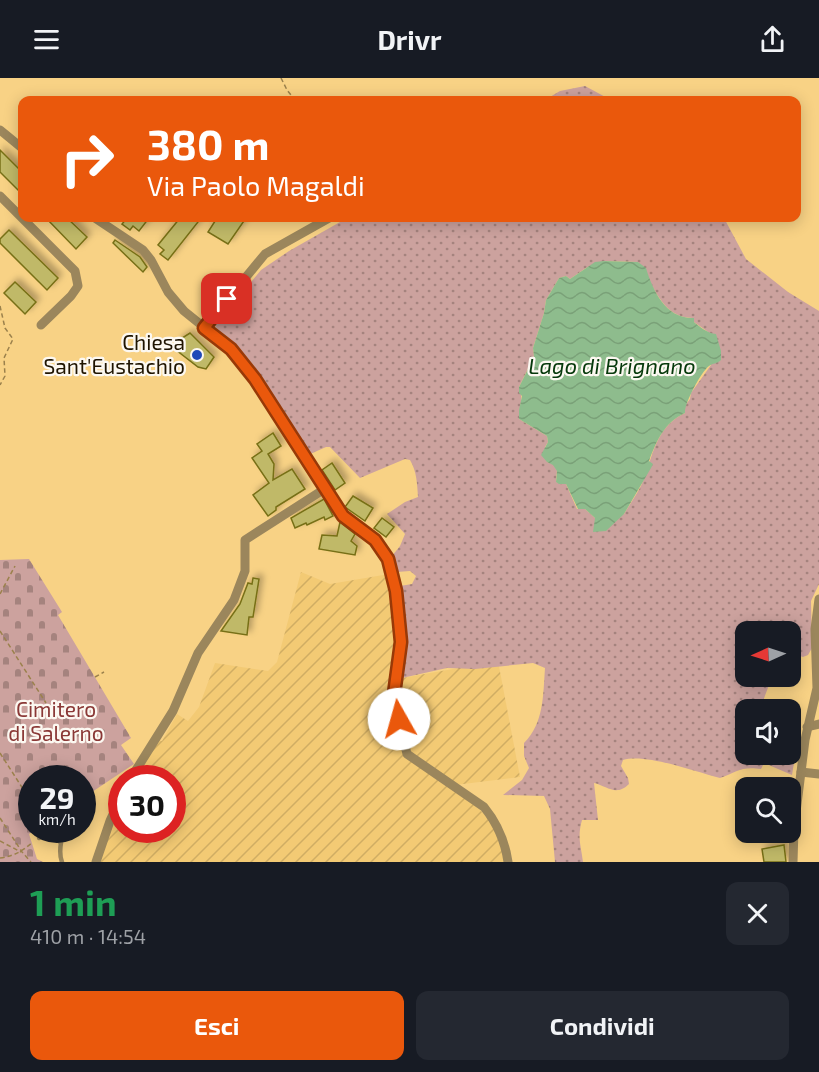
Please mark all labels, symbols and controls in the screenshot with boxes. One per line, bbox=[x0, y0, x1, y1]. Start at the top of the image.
icon: menu bbox=[30, 23, 63, 56]
text: Drivr bbox=[377, 23, 442, 55]
icon: share bbox=[756, 23, 789, 56]
text: 380 m bbox=[147, 118, 270, 168]
icon: right bbox=[48, 120, 126, 198]
text: Via Paolo Magaldi bbox=[147, 169, 365, 201]
pin bbox=[201, 273, 252, 324]
icon: arrive bbox=[210, 282, 243, 315]
place label: Chiesa Sant'Eustachio bbox=[44, 329, 185, 378]
marker: Chiesa Sant'Eustachio bbox=[190, 348, 204, 362]
water label: Lago di Brignano bbox=[528, 352, 696, 378]
north arrow bbox=[735, 621, 801, 687]
map controls bbox=[735, 621, 801, 843]
position arrow bbox=[367, 687, 431, 751]
park label: Cimitero di Salerno bbox=[8, 696, 104, 745]
button: sound bbox=[735, 699, 801, 765]
speed limit sign: 30 bbox=[108, 765, 186, 843]
button: search bbox=[735, 777, 801, 843]
text: 29 bbox=[39, 779, 75, 815]
text: km/h bbox=[38, 810, 76, 828]
text: 1 min bbox=[30, 880, 117, 923]
button: close bbox=[726, 882, 789, 945]
text: 410 m · 14:54 bbox=[30, 924, 146, 948]
button: Esci bbox=[30, 991, 404, 1060]
button: Condividi bbox=[416, 991, 789, 1060]

